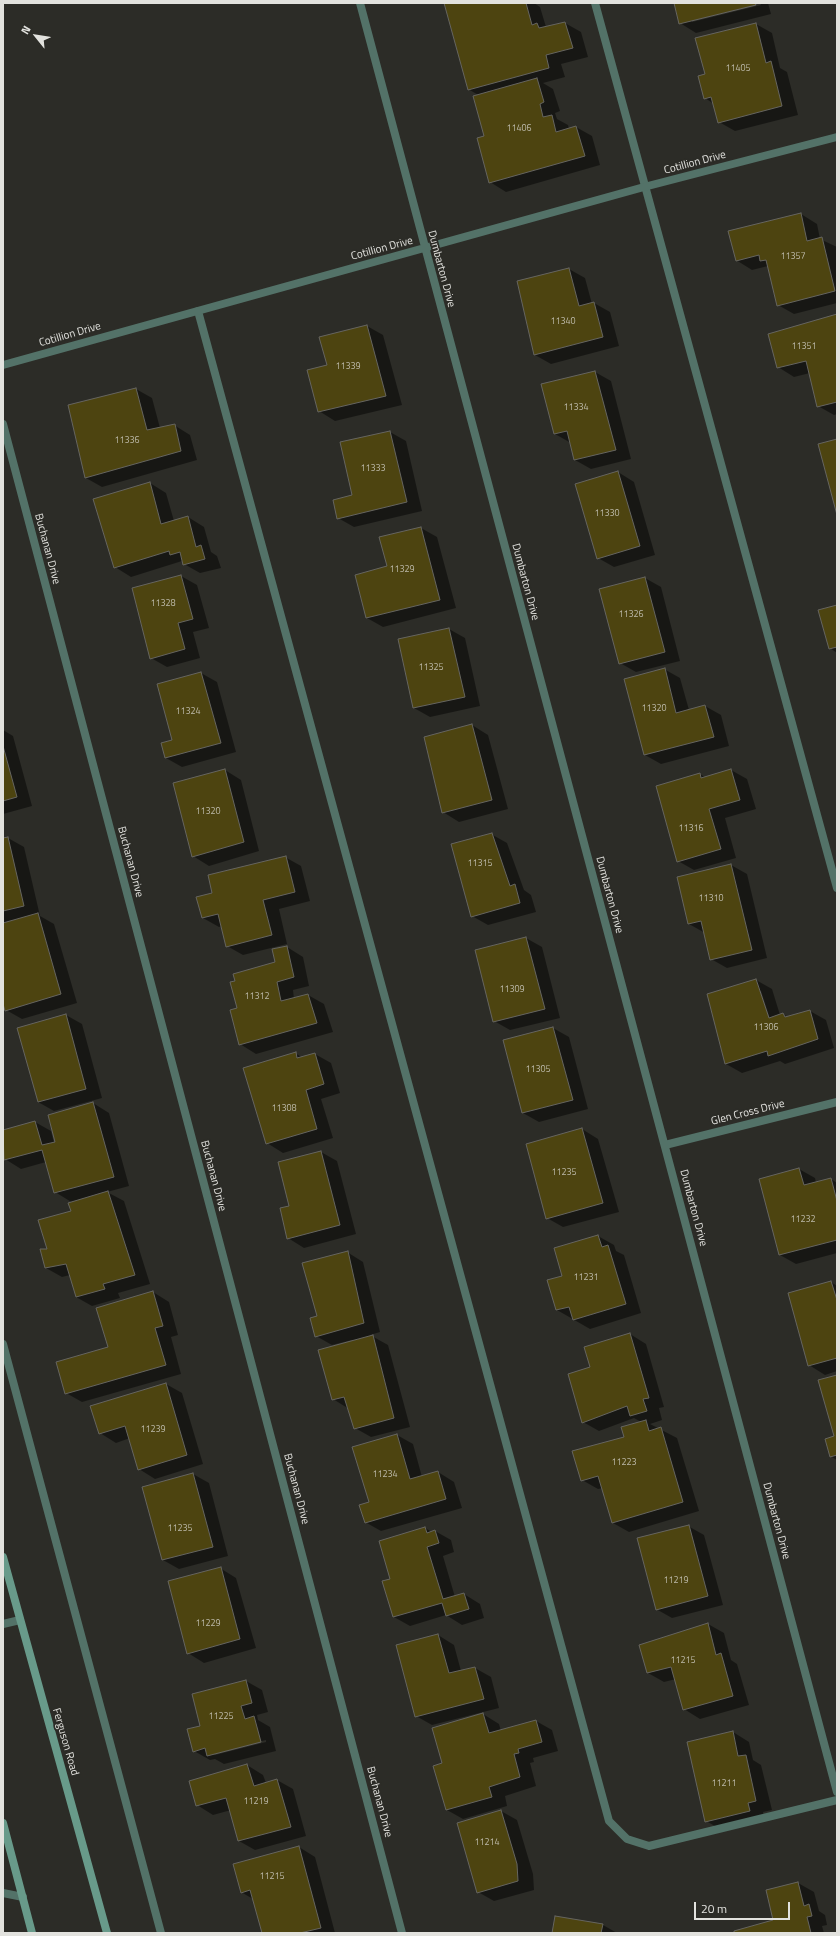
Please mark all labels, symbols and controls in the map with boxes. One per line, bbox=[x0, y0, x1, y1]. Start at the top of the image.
north arrow bbox=[16, 16, 56, 56]
text: N bbox=[17, 23, 34, 37]
house number: 11405 bbox=[725, 64, 751, 74]
house number: 11406 bbox=[506, 124, 532, 134]
street label: Cotillion Drive bbox=[663, 148, 727, 178]
street label: Dumbarton Drive bbox=[424, 229, 458, 309]
street label: Cotillion Drive bbox=[350, 234, 414, 264]
house number: 11357 bbox=[780, 252, 806, 262]
house number: 11340 bbox=[550, 317, 576, 327]
street label: Cotillion Drive bbox=[38, 320, 102, 350]
house number: 11351 bbox=[791, 342, 817, 352]
house number: 11339 bbox=[335, 362, 361, 372]
house number: 11334 bbox=[563, 403, 589, 413]
house number: 11336 bbox=[114, 436, 140, 446]
house number: 11333 bbox=[360, 464, 386, 474]
house number: 11330 bbox=[594, 509, 620, 519]
street label: Buchanan Drive bbox=[31, 512, 63, 586]
street label: Dumbarton Drive bbox=[508, 542, 542, 622]
house number: 11329 bbox=[389, 565, 415, 575]
house number: 11328 bbox=[150, 599, 176, 609]
house number: 11326 bbox=[618, 610, 644, 620]
house number: 11325 bbox=[418, 663, 444, 673]
house number: 11320 bbox=[641, 704, 667, 714]
house number: 11324 bbox=[175, 707, 201, 717]
house number: 11320 bbox=[195, 807, 221, 817]
house number: 11316 bbox=[678, 824, 704, 834]
street label: Buchanan Drive bbox=[114, 825, 146, 899]
street label: Dumbarton Drive bbox=[592, 855, 626, 935]
house number: 11315 bbox=[467, 859, 493, 869]
house number: 11310 bbox=[698, 894, 724, 904]
house number: 11309 bbox=[499, 985, 525, 995]
house number: 11312 bbox=[244, 992, 270, 1002]
house number: 11306 bbox=[753, 1023, 779, 1033]
house number: 11305 bbox=[525, 1065, 551, 1075]
street label: Glen Cross Drive bbox=[710, 1097, 786, 1129]
house number: 11308 bbox=[271, 1104, 297, 1114]
street label: Buchanan Drive bbox=[197, 1139, 229, 1213]
house number: 11235 bbox=[551, 1168, 577, 1178]
street label: Dumbarton Drive bbox=[676, 1168, 710, 1248]
house number: 11232 bbox=[790, 1215, 816, 1225]
house number: 11231 bbox=[573, 1273, 599, 1283]
house number: 11239 bbox=[140, 1425, 166, 1435]
street label: Buchanan Drive bbox=[280, 1452, 312, 1526]
house number: 11223 bbox=[611, 1458, 637, 1468]
house number: 11234 bbox=[372, 1470, 398, 1480]
street label: Dumbarton Drive bbox=[759, 1481, 793, 1561]
house number: 11235 bbox=[167, 1524, 193, 1534]
house number: 11219 bbox=[663, 1576, 689, 1586]
house number: 11229 bbox=[195, 1619, 221, 1629]
house number: 11215 bbox=[670, 1656, 696, 1666]
street label: Ferguson Road bbox=[49, 1707, 81, 1777]
house number: 11225 bbox=[208, 1712, 234, 1722]
street label: Buchanan Drive bbox=[363, 1765, 395, 1839]
house number: 11211 bbox=[711, 1779, 737, 1789]
house number: 11219 bbox=[243, 1797, 269, 1807]
house number: 11214 bbox=[474, 1838, 500, 1848]
house number: 11215 bbox=[259, 1872, 285, 1882]
scale bar bbox=[696, 1894, 792, 1920]
text: 20 m bbox=[701, 1899, 727, 1918]

